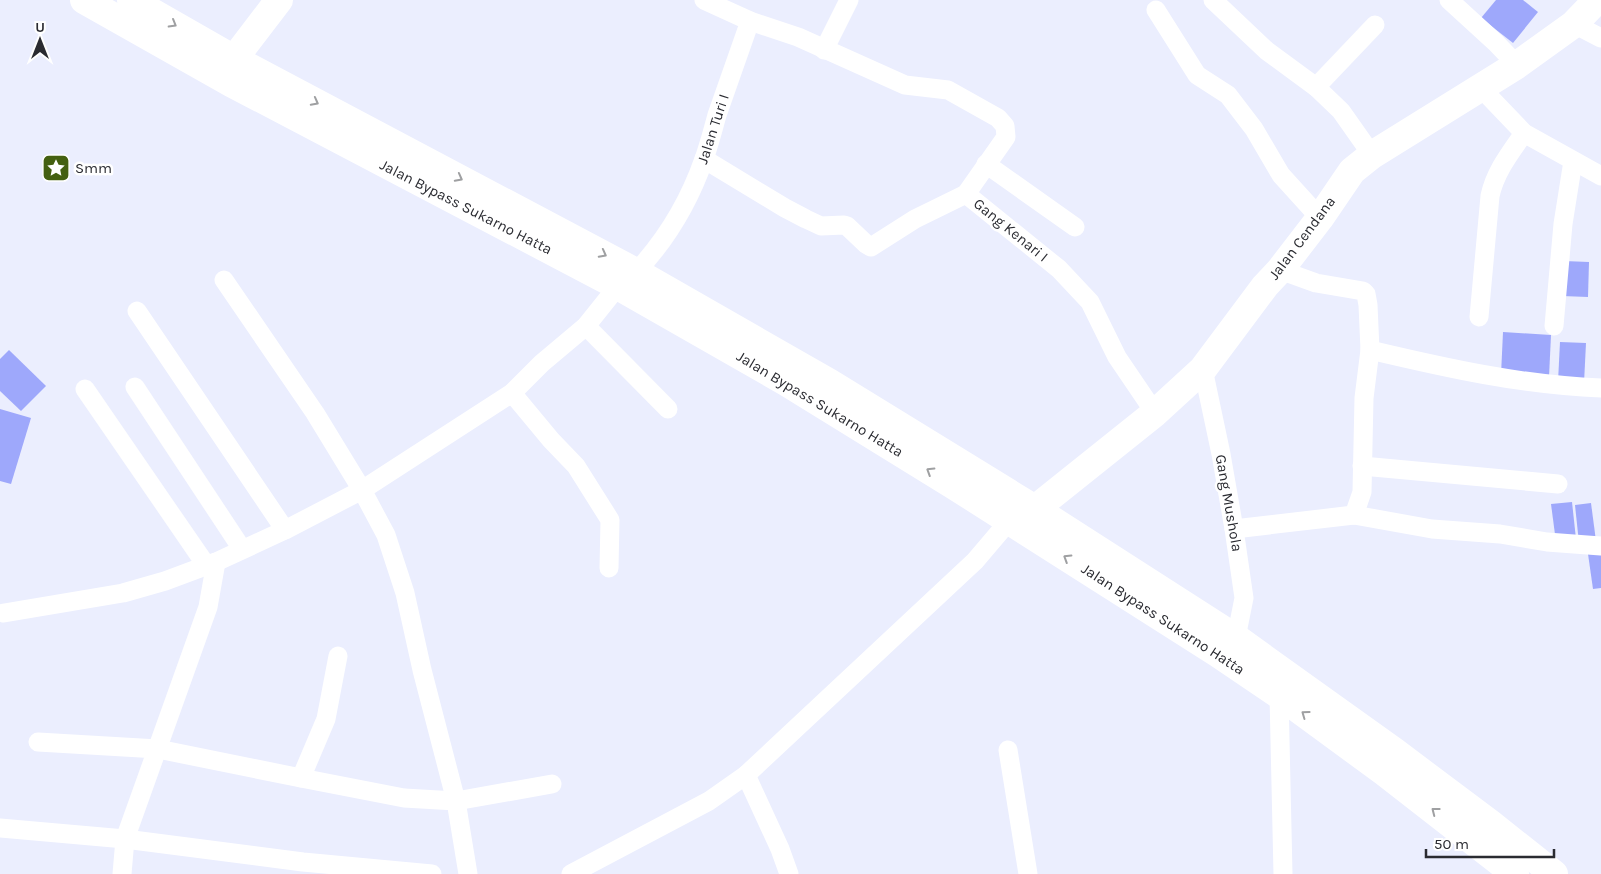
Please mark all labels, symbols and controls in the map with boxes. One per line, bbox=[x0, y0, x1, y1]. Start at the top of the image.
north arrow bbox=[15, 15, 65, 65]
one-way arrow bbox=[168, 18, 177, 28]
text: U bbox=[35, 19, 45, 36]
street label: Jalan Turi I bbox=[693, 92, 733, 166]
one-way arrow bbox=[310, 96, 319, 106]
place icon: Smm bbox=[41, 153, 71, 183]
street label: Jalan Bypass Sukarno Hatta bbox=[377, 156, 555, 258]
place label: Smm bbox=[75, 159, 112, 177]
one-way arrow bbox=[454, 172, 463, 182]
street label: Jalan Cendana bbox=[1265, 193, 1339, 283]
street label: Gang Kenari I bbox=[970, 194, 1052, 266]
one-way arrow bbox=[597, 248, 606, 258]
street label: Jalan Bypass Sukarno Hatta bbox=[734, 347, 906, 461]
street label: Gang Mushola bbox=[1212, 453, 1246, 553]
one-way arrow bbox=[926, 467, 935, 477]
one-way arrow bbox=[1063, 554, 1072, 564]
street label: Jalan Bypass Sukarno Hatta bbox=[1078, 559, 1248, 679]
one-way arrow bbox=[1301, 711, 1311, 720]
one-way arrow bbox=[1432, 809, 1441, 817]
scale bar bbox=[1426, 826, 1554, 858]
text: 50 m bbox=[1434, 835, 1469, 853]

